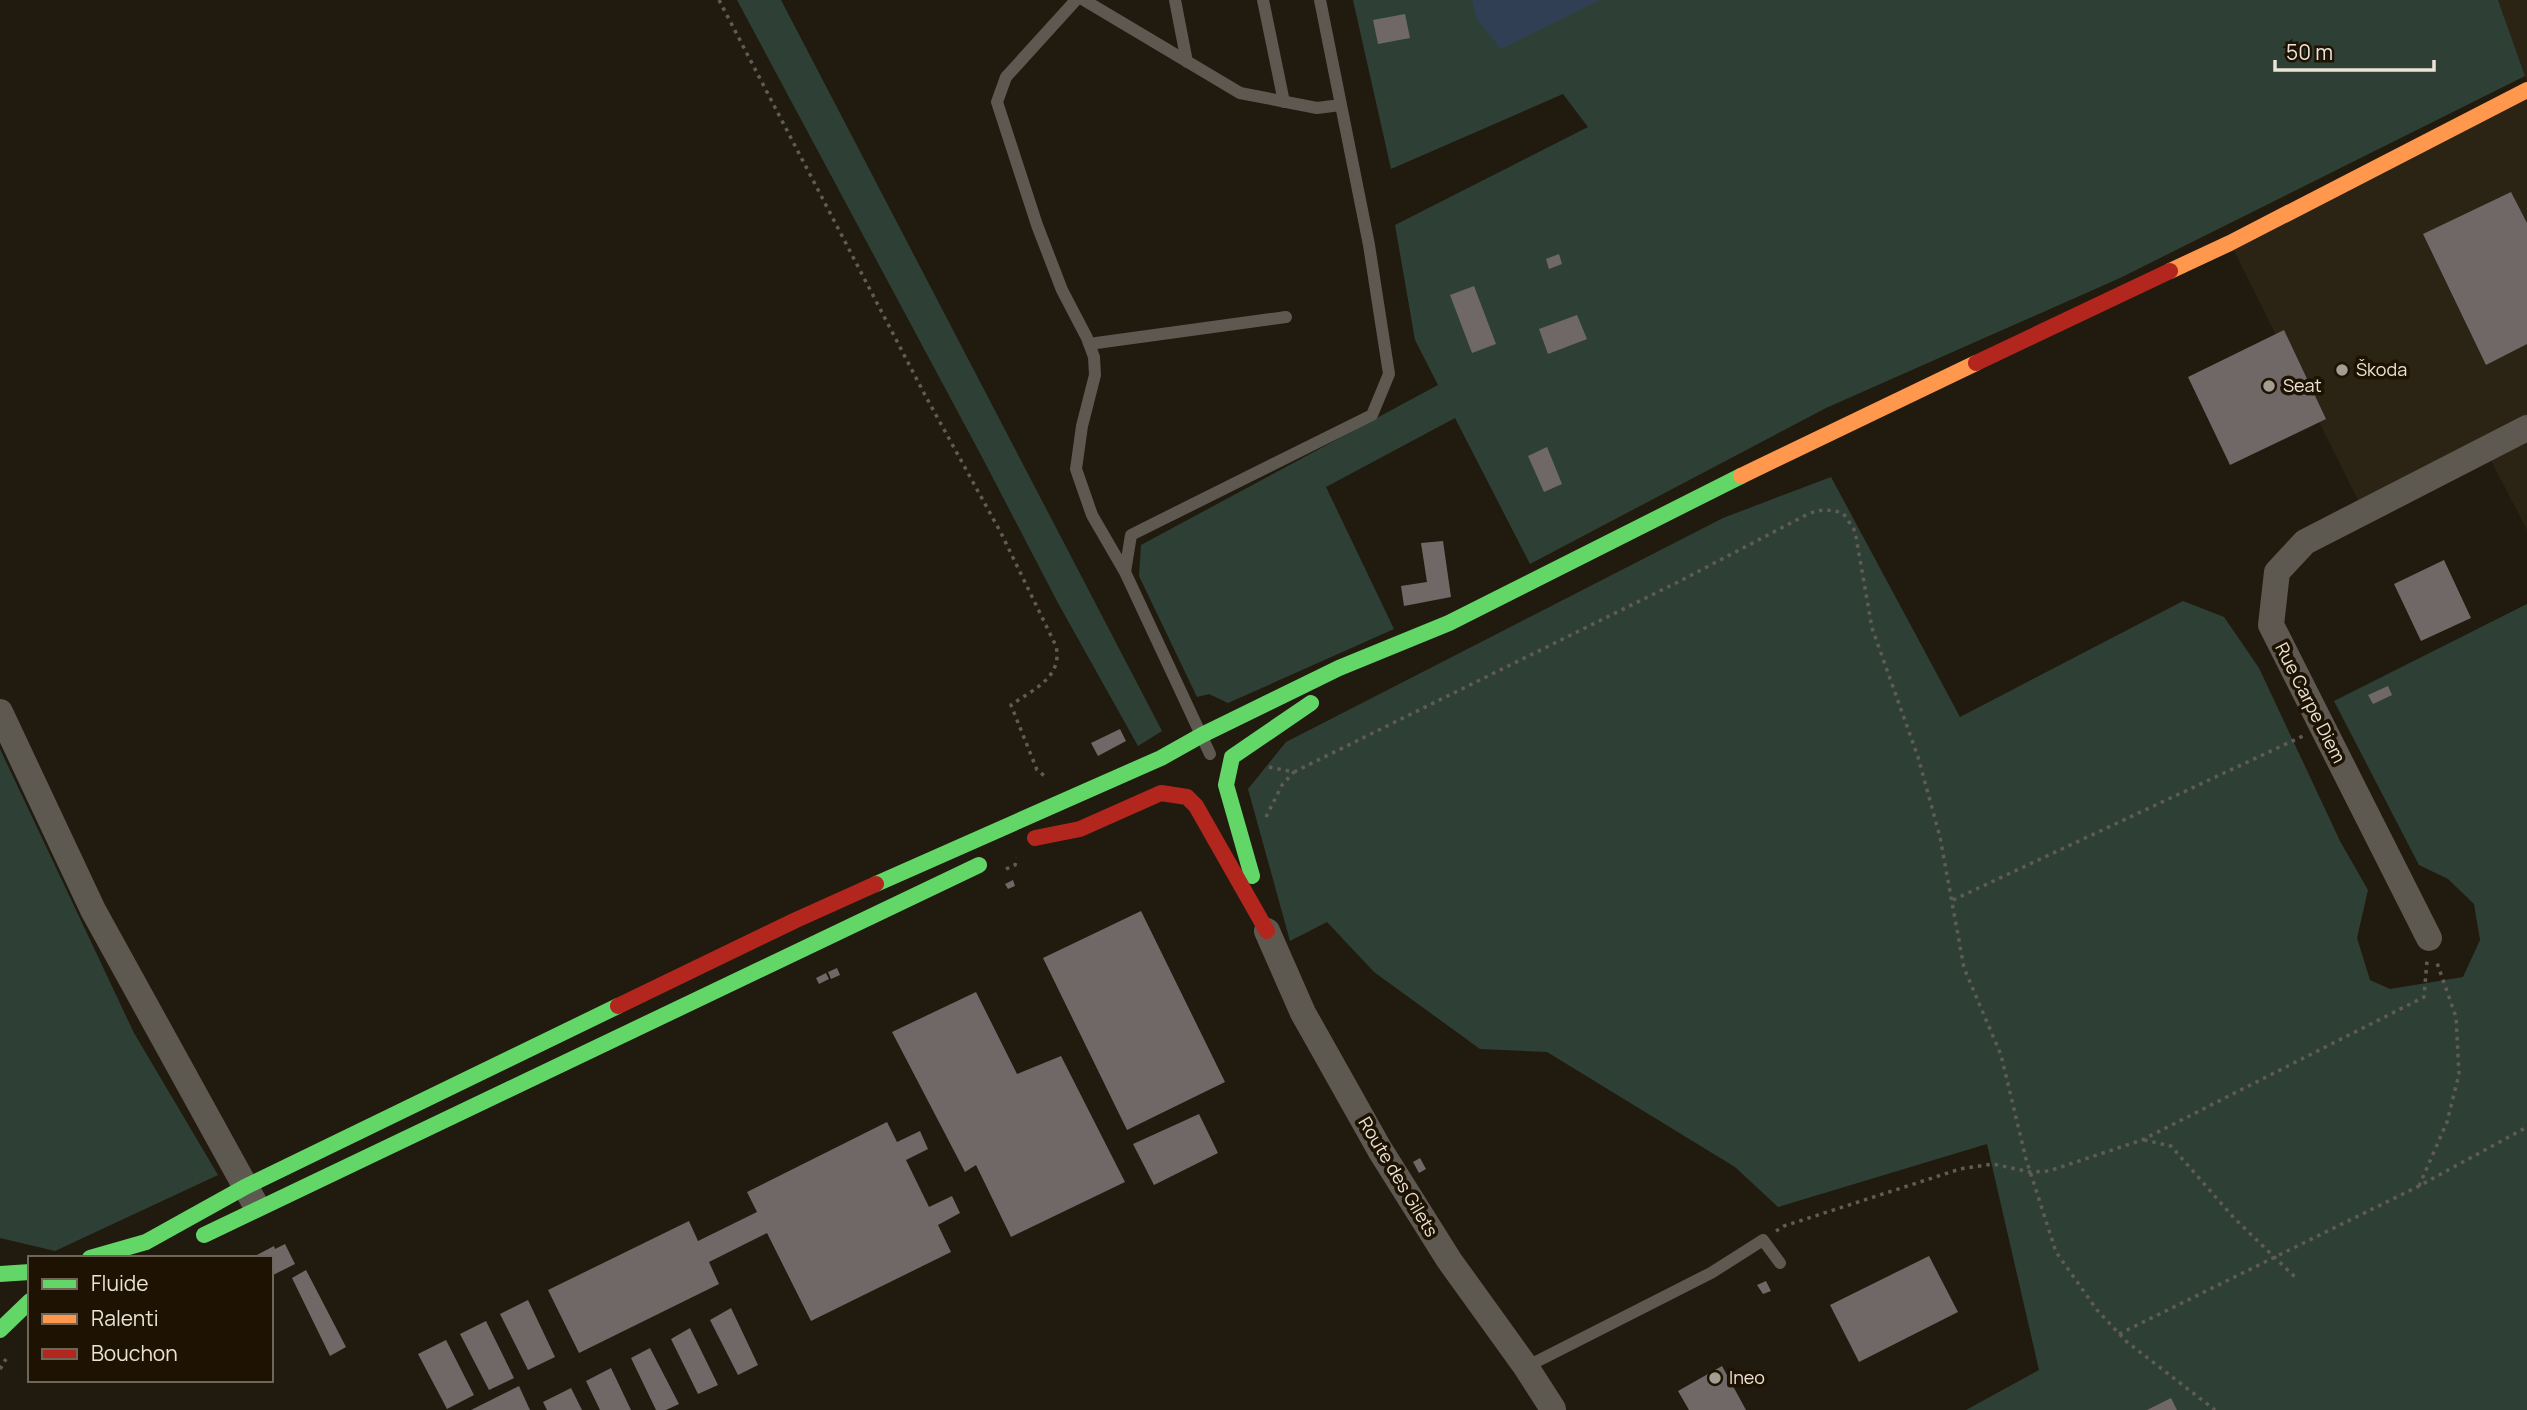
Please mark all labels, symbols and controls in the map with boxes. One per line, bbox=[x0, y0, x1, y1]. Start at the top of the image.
scale bar bbox=[2275, 28, 2434, 72]
text: 50 m bbox=[2286, 38, 2333, 66]
place label: Škoda bbox=[2356, 357, 2407, 381]
marker: Škoda bbox=[2334, 362, 2350, 378]
place label: Seat bbox=[2283, 373, 2322, 397]
marker: Seat bbox=[2261, 378, 2277, 394]
street label: Rue Carpe Diem bbox=[2270, 638, 2352, 767]
street label: Route des Gilets bbox=[1354, 1112, 1444, 1241]
legend bbox=[28, 1256, 273, 1382]
text: Fluide bbox=[91, 1269, 149, 1297]
text: Ralenti bbox=[91, 1304, 159, 1332]
text: Bouchon bbox=[91, 1339, 178, 1367]
place label: Ineo bbox=[1729, 1365, 1765, 1389]
marker: Ineo bbox=[1707, 1370, 1723, 1386]

